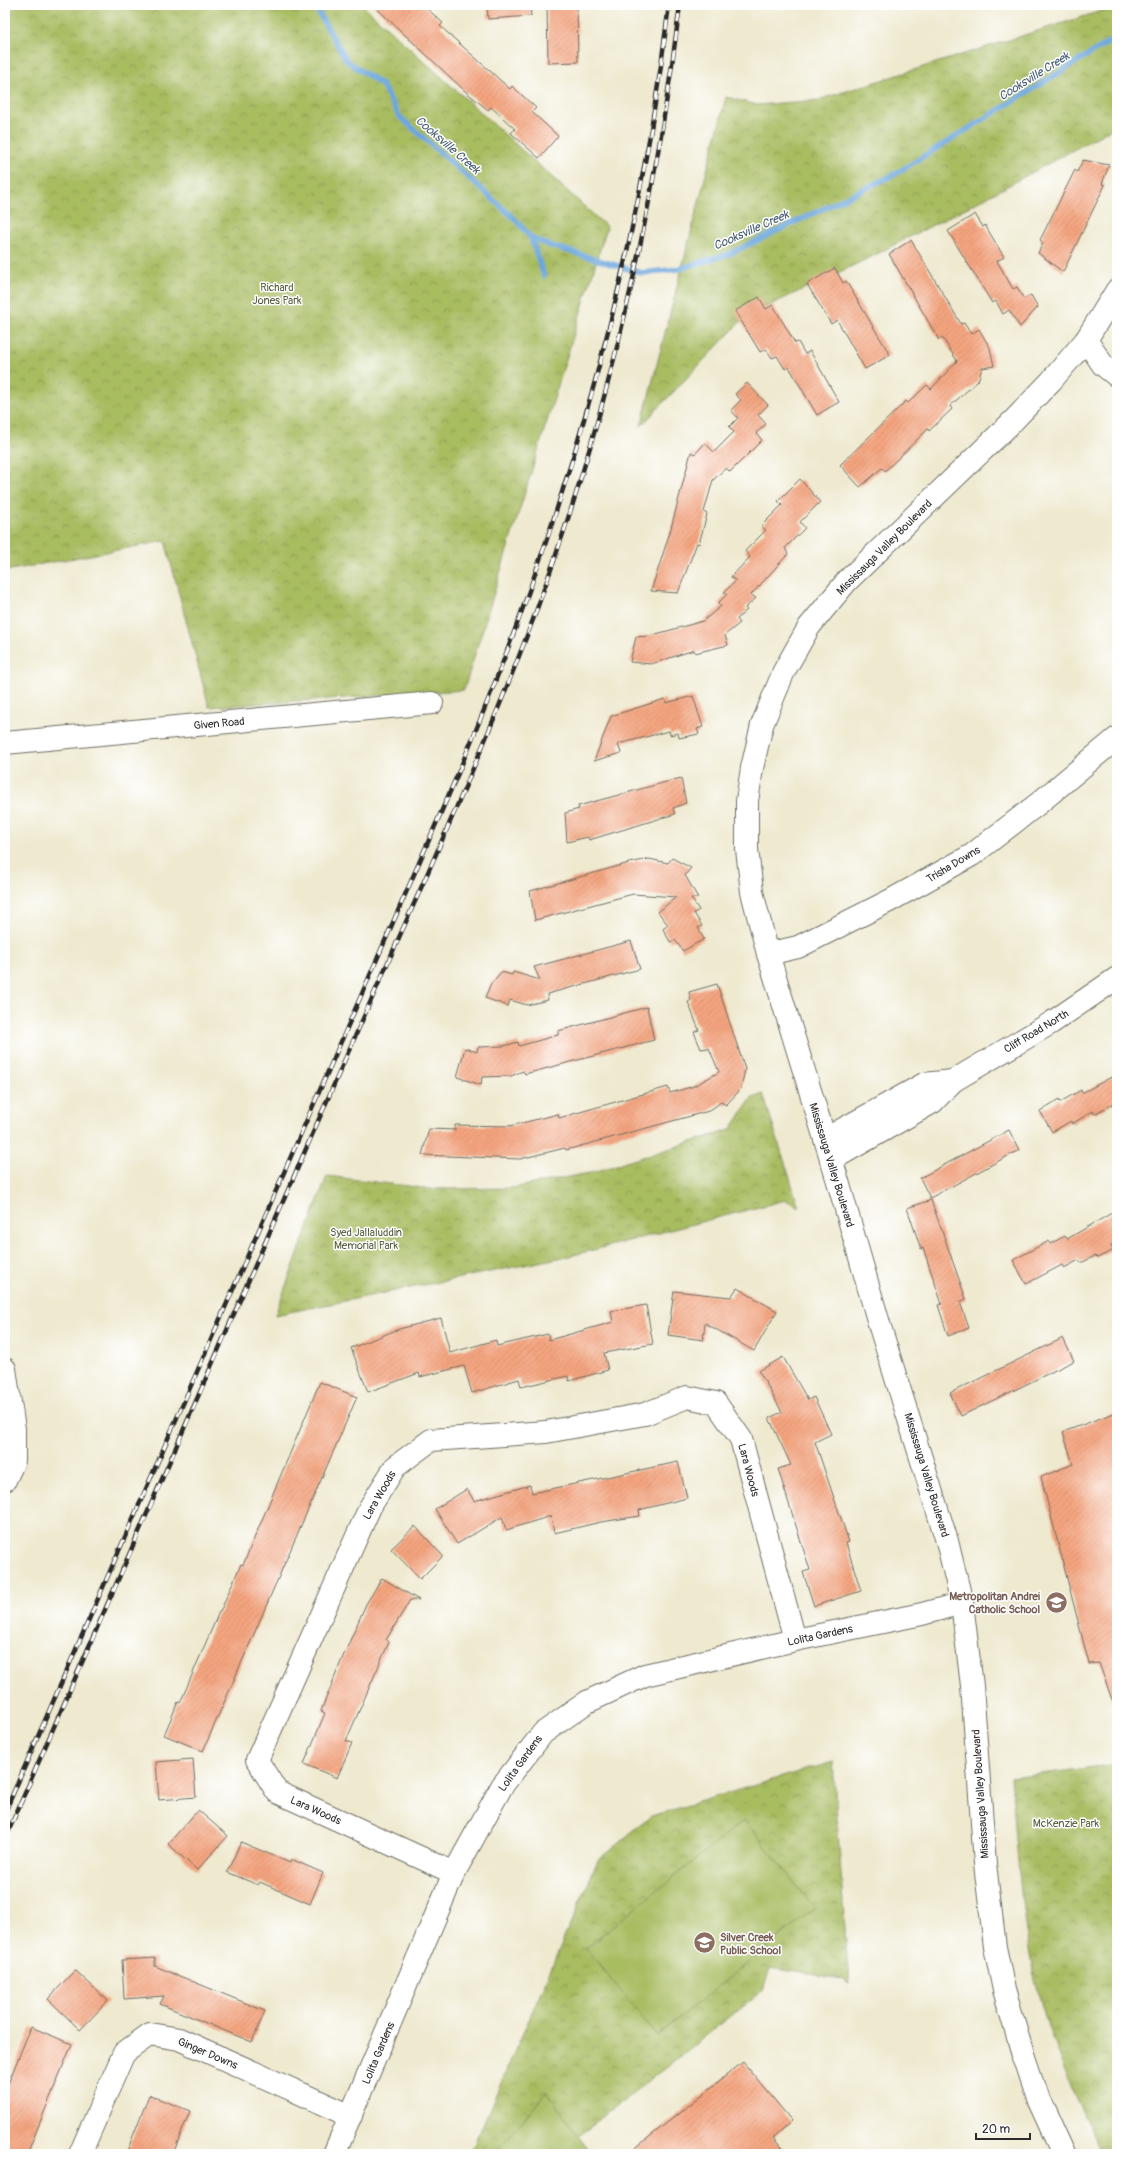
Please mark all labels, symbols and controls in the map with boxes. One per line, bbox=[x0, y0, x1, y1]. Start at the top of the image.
water label: Cooksville Creek bbox=[996, 48, 1073, 104]
water label: Cooksville Creek bbox=[412, 113, 484, 178]
water label: Cooksville Creek bbox=[711, 207, 792, 254]
park label: Richard Jones Park bbox=[252, 281, 302, 307]
street label: Mississauga Valley Boulevard bbox=[834, 497, 935, 598]
street label: Given Road bbox=[193, 715, 245, 732]
street label: Trisha Downs bbox=[924, 843, 983, 886]
street label: Cliff Road North bbox=[1002, 1007, 1071, 1056]
street label: Mississauga Valley Boulevard bbox=[806, 1101, 857, 1229]
park label: Syed Jallaluddin Memorial Park bbox=[330, 1226, 402, 1252]
street label: Mississauga Valley Boulevard bbox=[901, 1411, 952, 1539]
street label: Lara Woods bbox=[735, 1442, 762, 1498]
street label: Lara Woods bbox=[360, 1468, 399, 1522]
school or university icon: Metropolitan Andrei Catholic School bbox=[1043, 1589, 1069, 1615]
place label: Metropolitan Andrei Catholic School bbox=[949, 1590, 1040, 1616]
street label: Lolita Gardens bbox=[786, 1622, 854, 1649]
street label: Mississauga Valley Boulevard bbox=[970, 1729, 991, 1859]
street label: Lolita Gardens bbox=[496, 1733, 545, 1794]
street label: Lara Woods bbox=[288, 1793, 343, 1827]
park label: McKenzie Park bbox=[1033, 1817, 1100, 1830]
school or university icon: Silver Creek Public School bbox=[691, 1930, 717, 1956]
place label: Silver Creek Public School bbox=[720, 1931, 782, 1957]
street label: Lolita Gardens bbox=[360, 2020, 397, 2086]
street label: Ginger Downs bbox=[176, 2035, 240, 2072]
scale bar bbox=[976, 2115, 1030, 2141]
text: 20 m bbox=[982, 2122, 1011, 2137]

